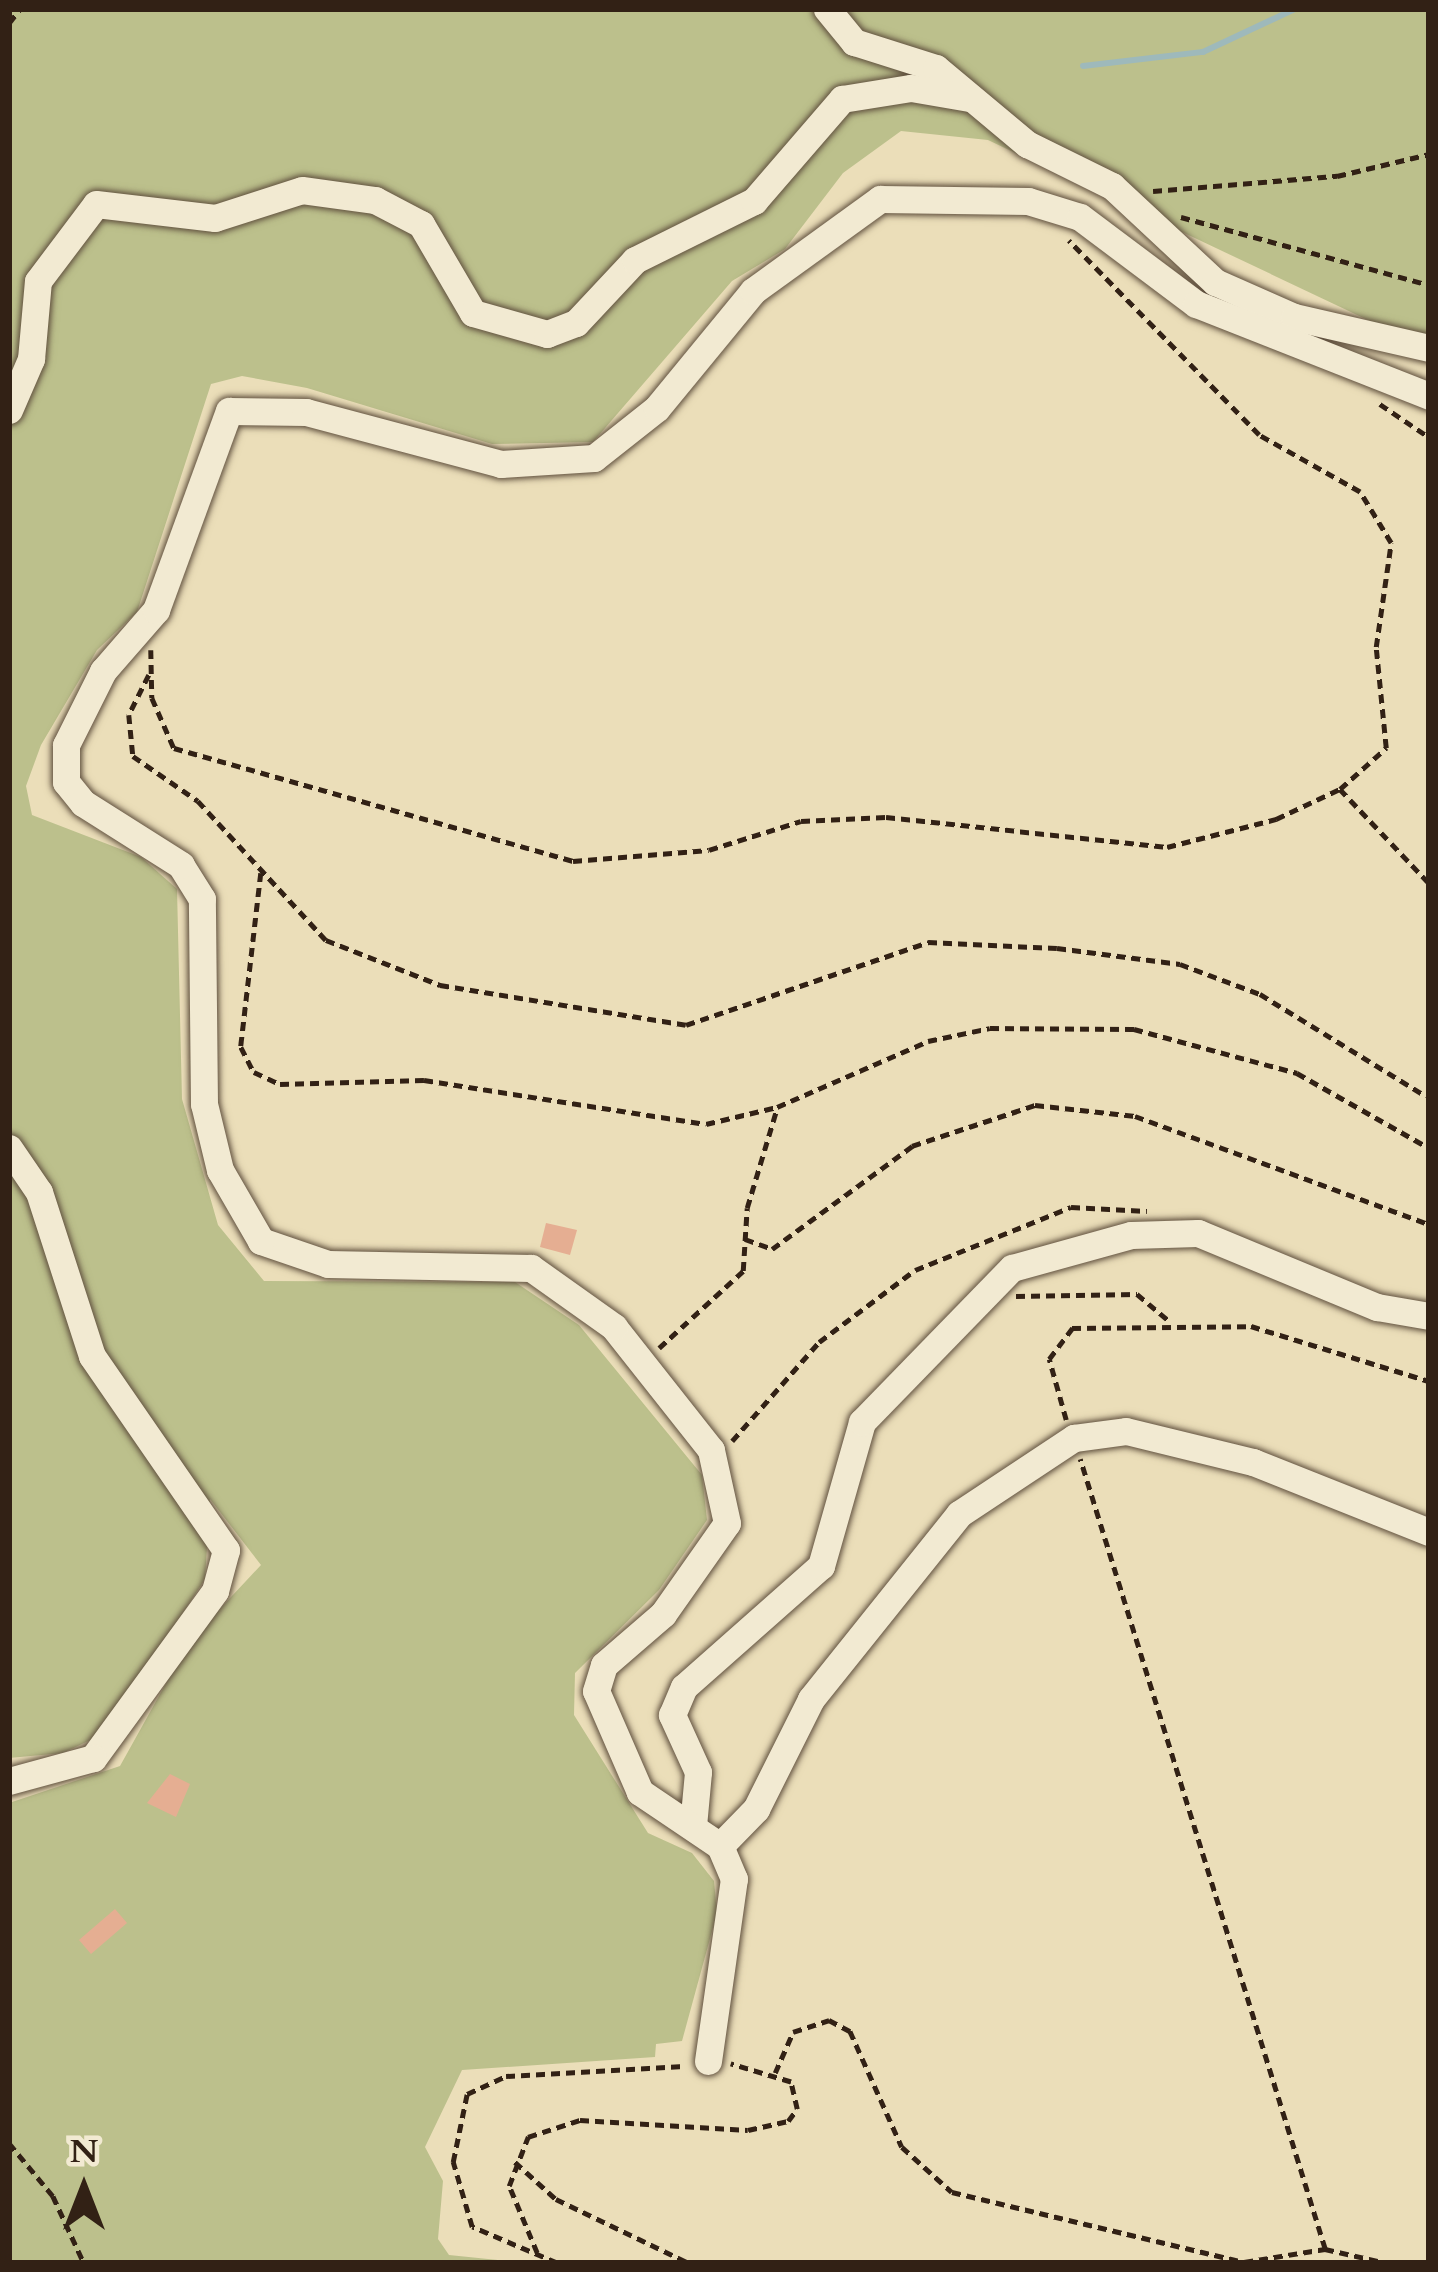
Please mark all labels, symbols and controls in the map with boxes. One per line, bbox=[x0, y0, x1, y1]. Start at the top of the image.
north arrow bbox=[24, 2128, 144, 2248]
text: N bbox=[70, 2129, 98, 2174]

